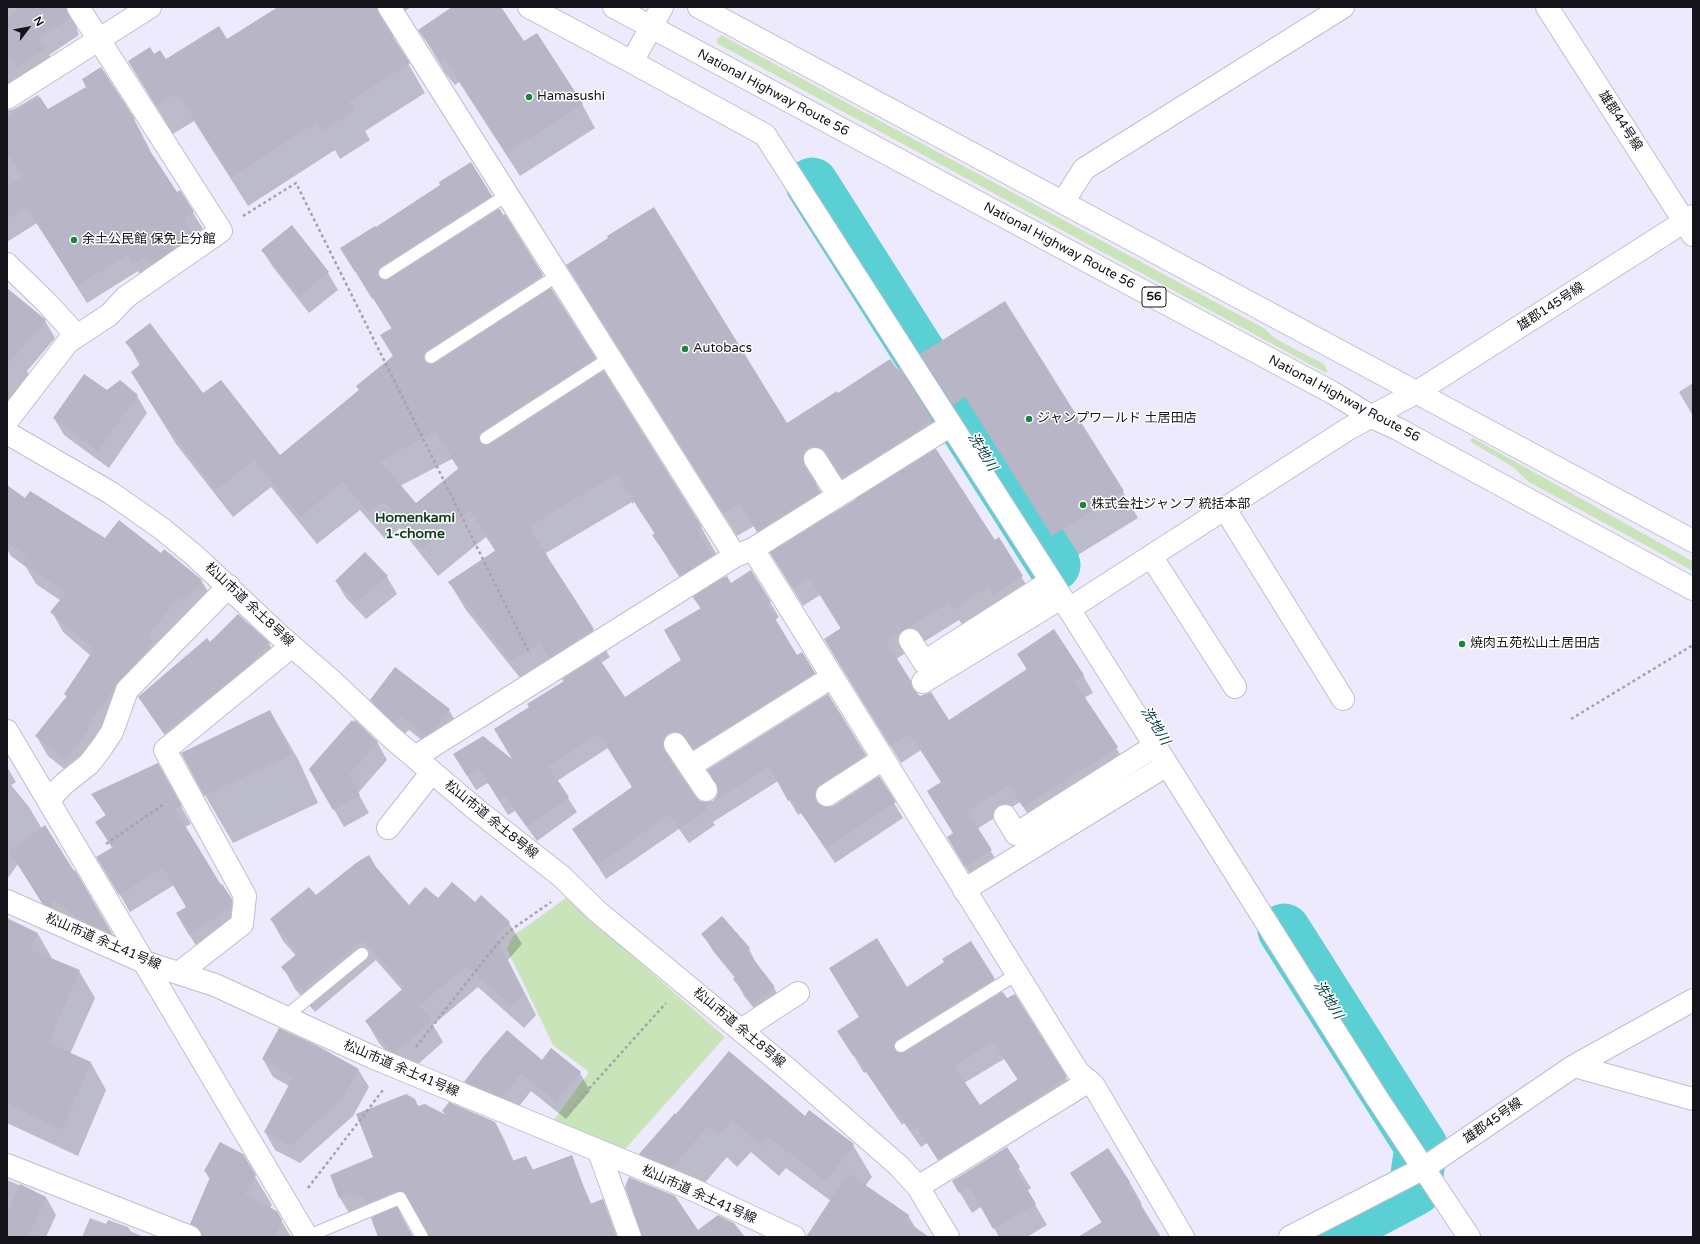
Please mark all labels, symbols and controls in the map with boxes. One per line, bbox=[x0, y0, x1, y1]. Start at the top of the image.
north arrow bbox=[8, 8, 48, 48]
text: N bbox=[31, 14, 46, 29]
street label: National Highway Route 56 bbox=[695, 46, 851, 140]
street label: 雄郡44号線 bbox=[1595, 88, 1645, 154]
place label: Hamasushi bbox=[537, 89, 605, 105]
marker: Hamasushi bbox=[524, 92, 534, 102]
street label: National Highway Route 56 bbox=[981, 199, 1137, 293]
place label: 余土公民館 保免上分館 bbox=[82, 232, 215, 248]
marker: 余土公民館 保免上分館 bbox=[69, 235, 79, 245]
street label: 雄郡145号線 bbox=[1515, 280, 1587, 334]
road number: 56 bbox=[1142, 287, 1166, 307]
place label: Autobacs bbox=[693, 341, 752, 357]
marker: Autobacs bbox=[680, 344, 690, 354]
street label: National Highway Route 56 bbox=[1266, 352, 1422, 446]
place label: ジャンプワールド 土居田店 bbox=[1037, 411, 1196, 427]
marker: ジャンプワールド 土居田店 bbox=[1024, 414, 1034, 424]
water label: 洗地川 bbox=[964, 430, 1000, 474]
place label: 株式会社ジャンプ 統括本部 bbox=[1091, 497, 1250, 513]
marker: 株式会社ジャンプ 統括本部 bbox=[1078, 500, 1088, 510]
district label: Homenkami 1-chome bbox=[375, 510, 455, 542]
street label: 松山市道 余土8号線 bbox=[201, 560, 297, 650]
place label: 焼肉五苑松山土居田店 bbox=[1470, 636, 1600, 652]
marker: 焼肉五苑松山土居田店 bbox=[1457, 639, 1467, 649]
water label: 洗地川 bbox=[1137, 704, 1173, 748]
street label: 松山市道 余土8号線 bbox=[441, 778, 541, 862]
street label: 松山市道 余土41号線 bbox=[43, 911, 163, 973]
water label: 洗地川 bbox=[1310, 978, 1346, 1022]
street label: 松山市道 余土8号線 bbox=[690, 985, 788, 1071]
street label: 松山市道 余土41号線 bbox=[341, 1038, 461, 1100]
street label: 雄郡45号線 bbox=[1461, 1095, 1525, 1147]
street label: 松山市道 余土41号線 bbox=[639, 1163, 759, 1227]

